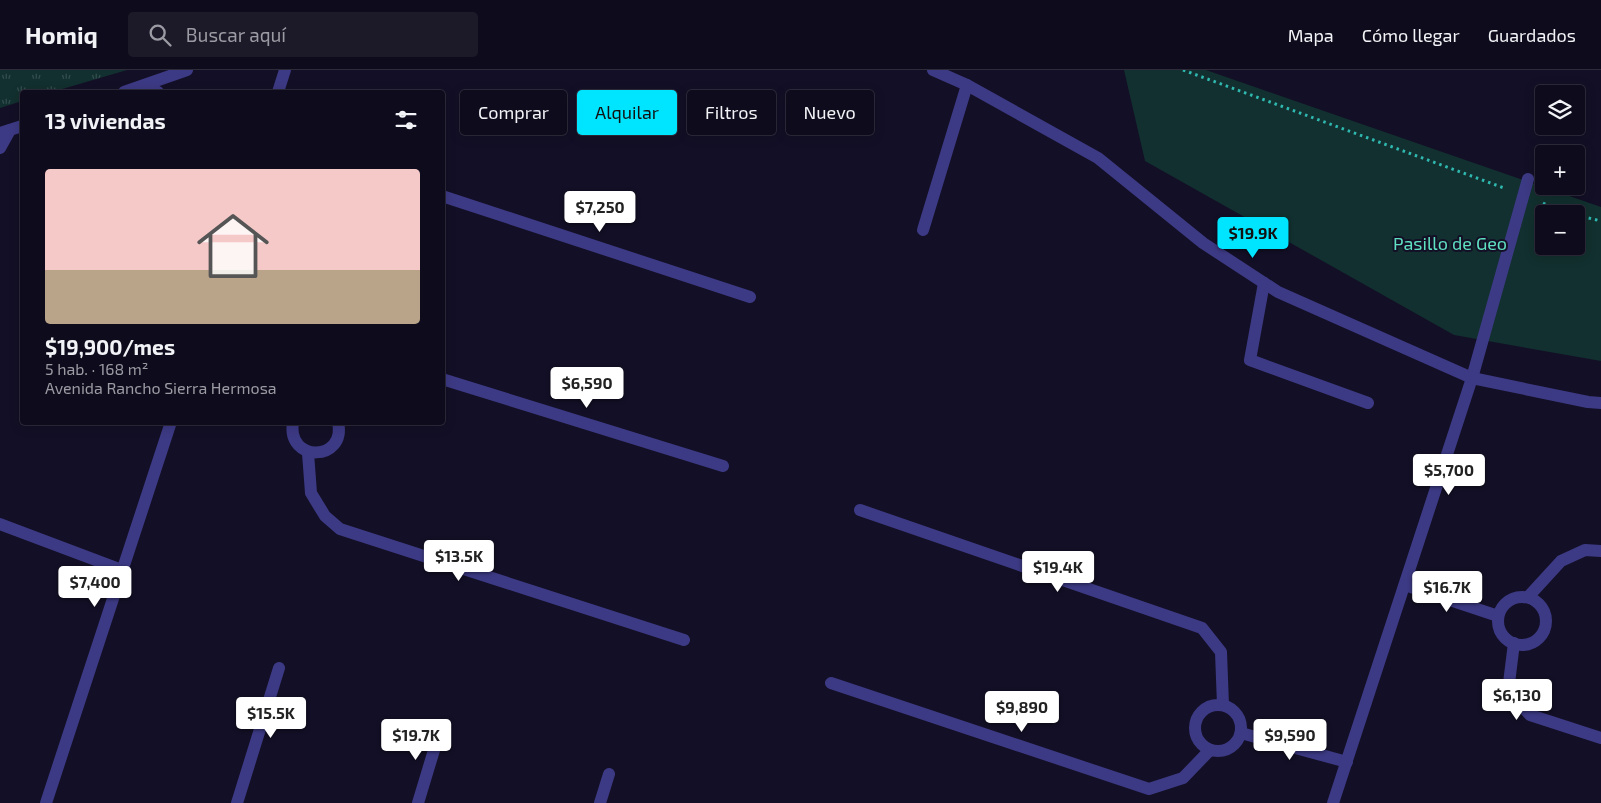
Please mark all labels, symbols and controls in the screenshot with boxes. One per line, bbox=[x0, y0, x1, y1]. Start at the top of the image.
search box bbox=[128, 12, 478, 57]
text: Homiq bbox=[25, 20, 98, 49]
icon: search bbox=[146, 21, 174, 49]
text: Buscar aquí bbox=[186, 23, 286, 46]
text: Mapa bbox=[1288, 24, 1334, 46]
text: Cómo llegar bbox=[1362, 24, 1460, 46]
text: Guardados bbox=[1488, 24, 1576, 46]
map controls bbox=[1535, 85, 1585, 255]
button: layers bbox=[1535, 85, 1585, 135]
chip: Comprar bbox=[460, 90, 567, 135]
chip: Alquilar bbox=[577, 90, 677, 135]
chip: Filtros bbox=[687, 90, 776, 135]
chip: Nuevo bbox=[786, 90, 874, 135]
icon: filters bbox=[392, 106, 420, 134]
text: 13 viviendas bbox=[45, 108, 166, 133]
button: + bbox=[1535, 145, 1585, 195]
pin: $7,250 bbox=[559, 190, 641, 233]
text: $7,250 bbox=[575, 197, 625, 216]
icon: home bbox=[188, 201, 278, 291]
button: − bbox=[1535, 205, 1585, 255]
pin: $19.9K bbox=[1212, 216, 1294, 259]
text: $19.9K bbox=[1228, 223, 1278, 242]
park label: Pasillo de Geo bbox=[1393, 232, 1507, 254]
text: $19,900/mes bbox=[45, 334, 175, 359]
text: 5 hab. · 168 m² bbox=[45, 359, 148, 378]
pin: $6,590 bbox=[546, 366, 628, 409]
text: $6,590 bbox=[562, 373, 612, 392]
text: Avenida Rancho Sierra Hermosa bbox=[45, 378, 277, 397]
pin: $5,700 bbox=[1408, 454, 1490, 496]
text: $5,700 bbox=[1424, 460, 1474, 479]
pin: $13.5K bbox=[418, 540, 500, 582]
text: $13.5K bbox=[435, 546, 483, 565]
pin: $19.4K bbox=[1017, 550, 1099, 593]
text: $19.4K bbox=[1033, 557, 1083, 576]
pin: $7,400 bbox=[54, 566, 136, 608]
pin: $16.7K bbox=[1406, 570, 1488, 613]
text: $7,400 bbox=[69, 572, 121, 591]
text: $16.7K bbox=[1423, 577, 1471, 596]
pin: $6,130 bbox=[1476, 678, 1558, 721]
text: $6,130 bbox=[1493, 685, 1541, 704]
pin: $9,890 bbox=[981, 690, 1063, 733]
pin: $15.5K bbox=[230, 696, 312, 739]
text: $9,890 bbox=[996, 697, 1048, 716]
text: $15.5K bbox=[247, 703, 295, 722]
pin: $19.7K bbox=[375, 718, 457, 761]
pin: $9,590 bbox=[1249, 718, 1331, 761]
text: $19.7K bbox=[392, 725, 440, 744]
text: $9,590 bbox=[1265, 725, 1315, 744]

